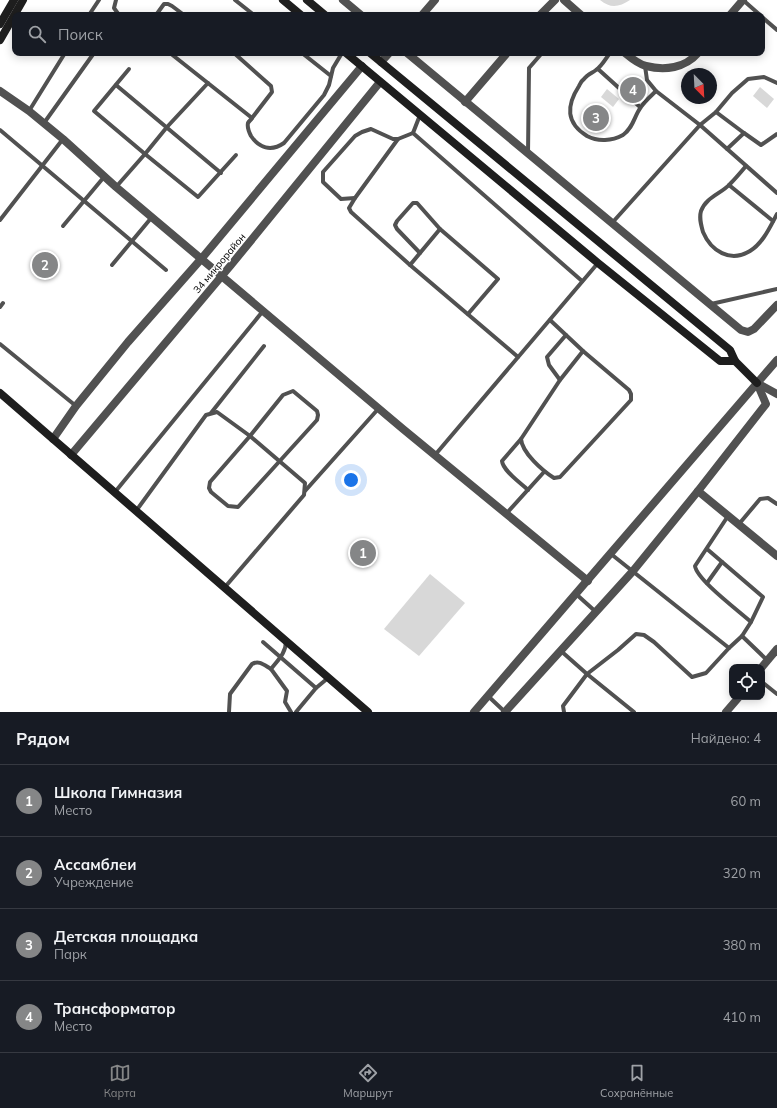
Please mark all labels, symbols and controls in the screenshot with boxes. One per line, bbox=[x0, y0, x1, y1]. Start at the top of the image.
search box bbox=[12, 12, 765, 56]
icon: search bbox=[26, 23, 48, 45]
text: Поиск bbox=[58, 25, 103, 44]
north arrow bbox=[681, 68, 717, 104]
pin: 4 bbox=[620, 75, 646, 105]
pin: 3 bbox=[583, 103, 609, 133]
street label: 34 микрорайон bbox=[190, 231, 248, 296]
pin: 2 bbox=[32, 250, 58, 280]
your location bbox=[341, 470, 361, 490]
pin: 1 bbox=[350, 538, 376, 568]
map controls bbox=[729, 664, 765, 700]
button: locate bbox=[729, 664, 765, 700]
text: Рядом bbox=[16, 728, 70, 749]
text: Найдено: 4 bbox=[691, 730, 761, 746]
text: Школа Гимназия bbox=[54, 783, 182, 802]
text: 1 bbox=[25, 793, 33, 809]
text: 60 m bbox=[731, 793, 761, 809]
text: Место bbox=[54, 802, 92, 818]
text: Ассамблеи bbox=[54, 855, 137, 874]
text: 2 bbox=[25, 865, 33, 881]
text: 320 m bbox=[723, 865, 761, 881]
text: Учреждение bbox=[54, 874, 133, 890]
text: Детская площадка bbox=[54, 927, 198, 946]
text: 3 bbox=[25, 937, 33, 953]
text: 380 m bbox=[723, 937, 761, 953]
text: Парк bbox=[54, 946, 87, 962]
text: Трансформатор bbox=[54, 999, 175, 1018]
text: 4 bbox=[25, 1009, 33, 1025]
text: 410 m bbox=[723, 1009, 761, 1025]
text: Место bbox=[54, 1018, 92, 1034]
tab: Карта bbox=[104, 1062, 136, 1100]
tab: Маршрут bbox=[343, 1062, 393, 1100]
tab: Сохранённые bbox=[600, 1062, 673, 1100]

